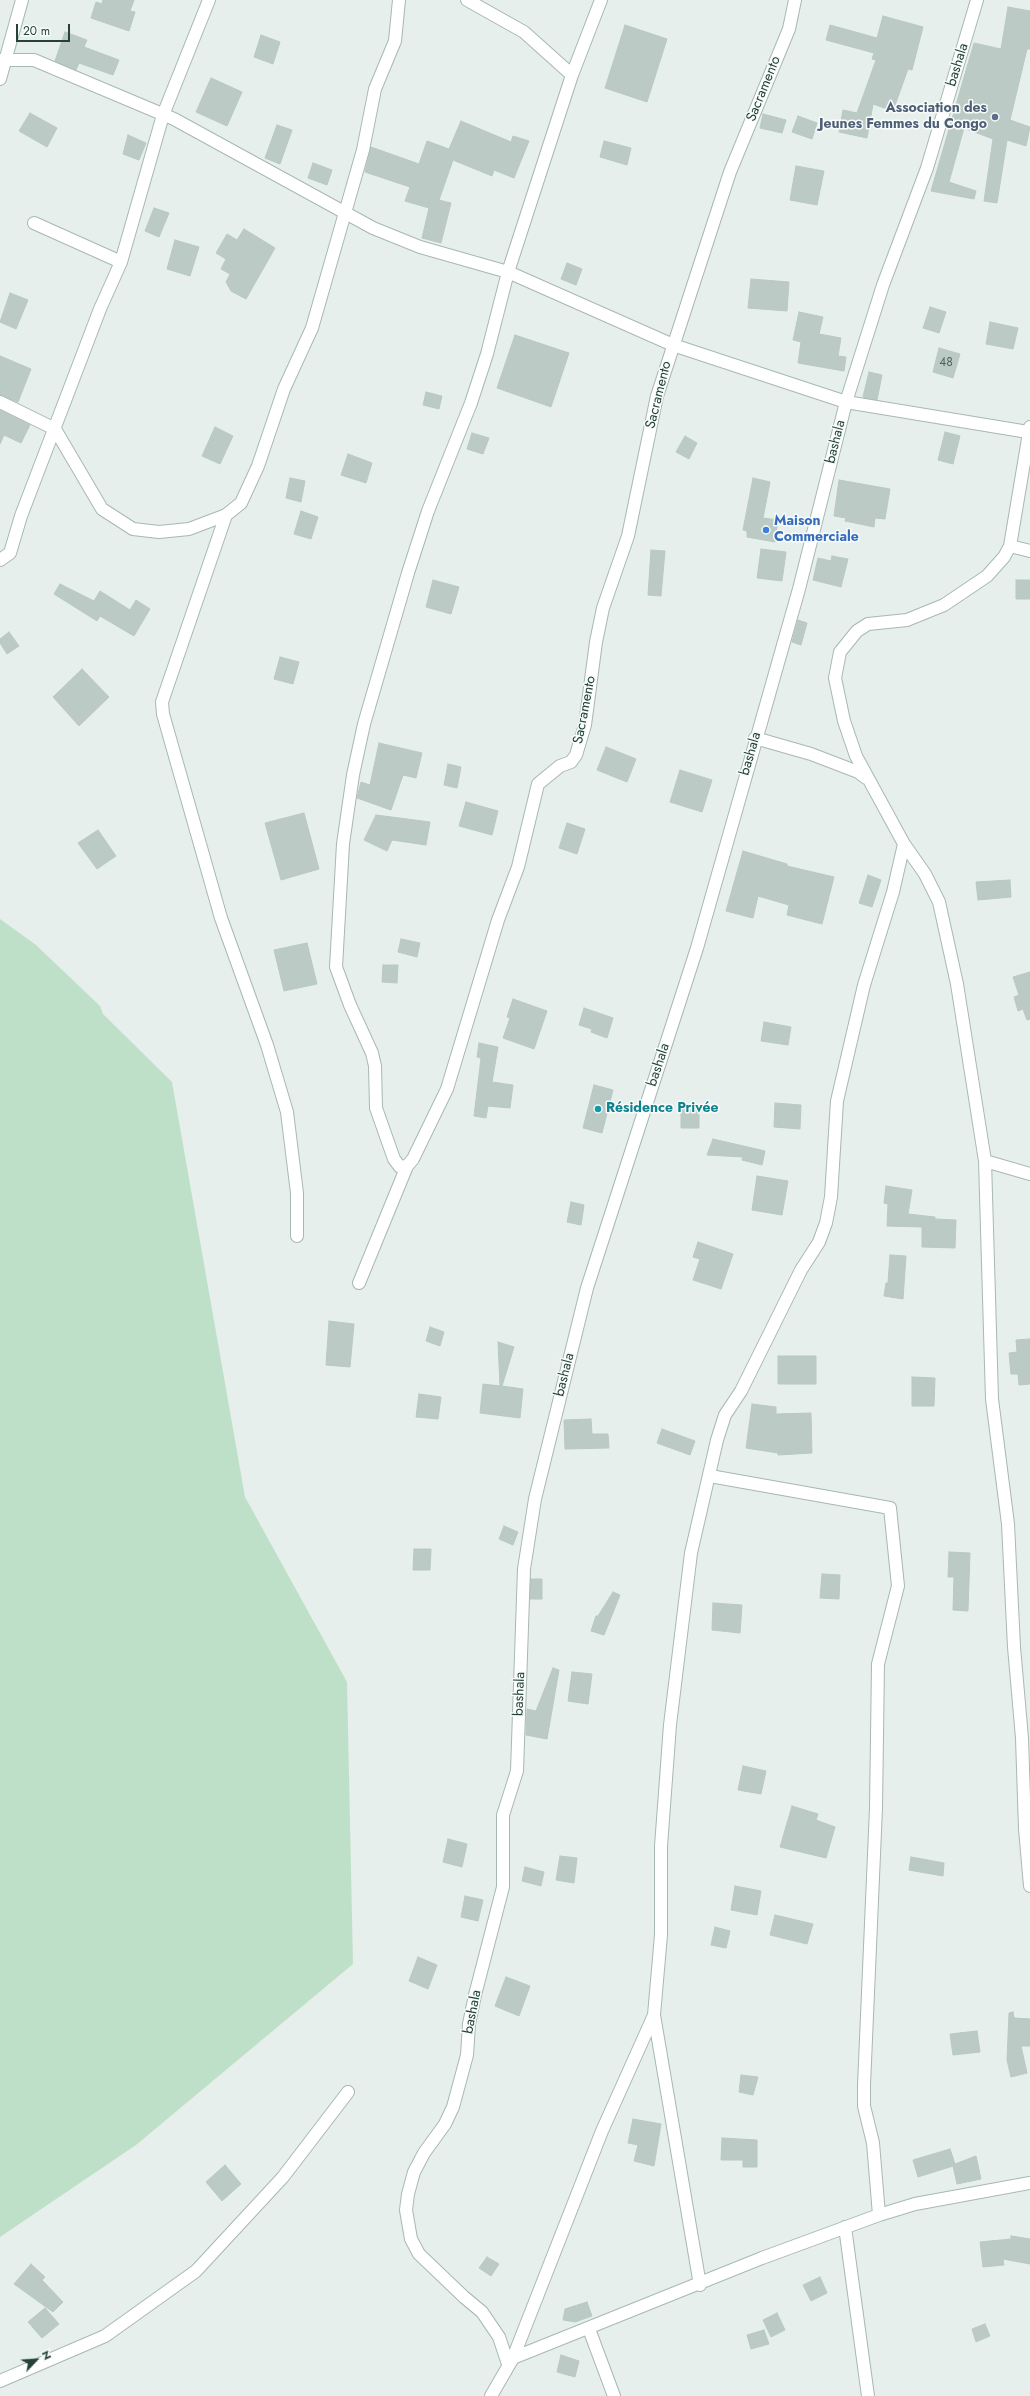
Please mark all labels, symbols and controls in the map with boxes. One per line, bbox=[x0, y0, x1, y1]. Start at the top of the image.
scale bar bbox=[18, 16, 72, 42]
text: 20 m bbox=[23, 22, 50, 40]
street label: bashala bbox=[943, 41, 973, 89]
street label: Sacramento bbox=[743, 54, 785, 124]
place label: Association des Jeunes Femmes du Congo bbox=[819, 101, 987, 134]
marker: Association des Jeunes Femmes du Congo bbox=[990, 112, 1000, 122]
house number: 48 bbox=[939, 356, 953, 370]
street label: Sacramento bbox=[642, 359, 676, 431]
street label: bashala bbox=[822, 418, 850, 466]
place label: Maison Commerciale bbox=[774, 514, 859, 546]
marker: Maison Commerciale bbox=[761, 525, 771, 535]
street label: Sacramento bbox=[570, 674, 600, 746]
street label: bashala bbox=[737, 730, 765, 778]
street label: bashala bbox=[644, 1041, 674, 1089]
place label: Résidence Privée bbox=[606, 1101, 718, 1117]
marker: Résidence Privée bbox=[593, 1104, 603, 1114]
street label: bashala bbox=[551, 1351, 579, 1399]
street label: bashala bbox=[511, 1672, 529, 1716]
street label: bashala bbox=[461, 1989, 485, 2035]
north arrow bbox=[16, 2340, 56, 2380]
text: N bbox=[38, 2348, 56, 2362]

